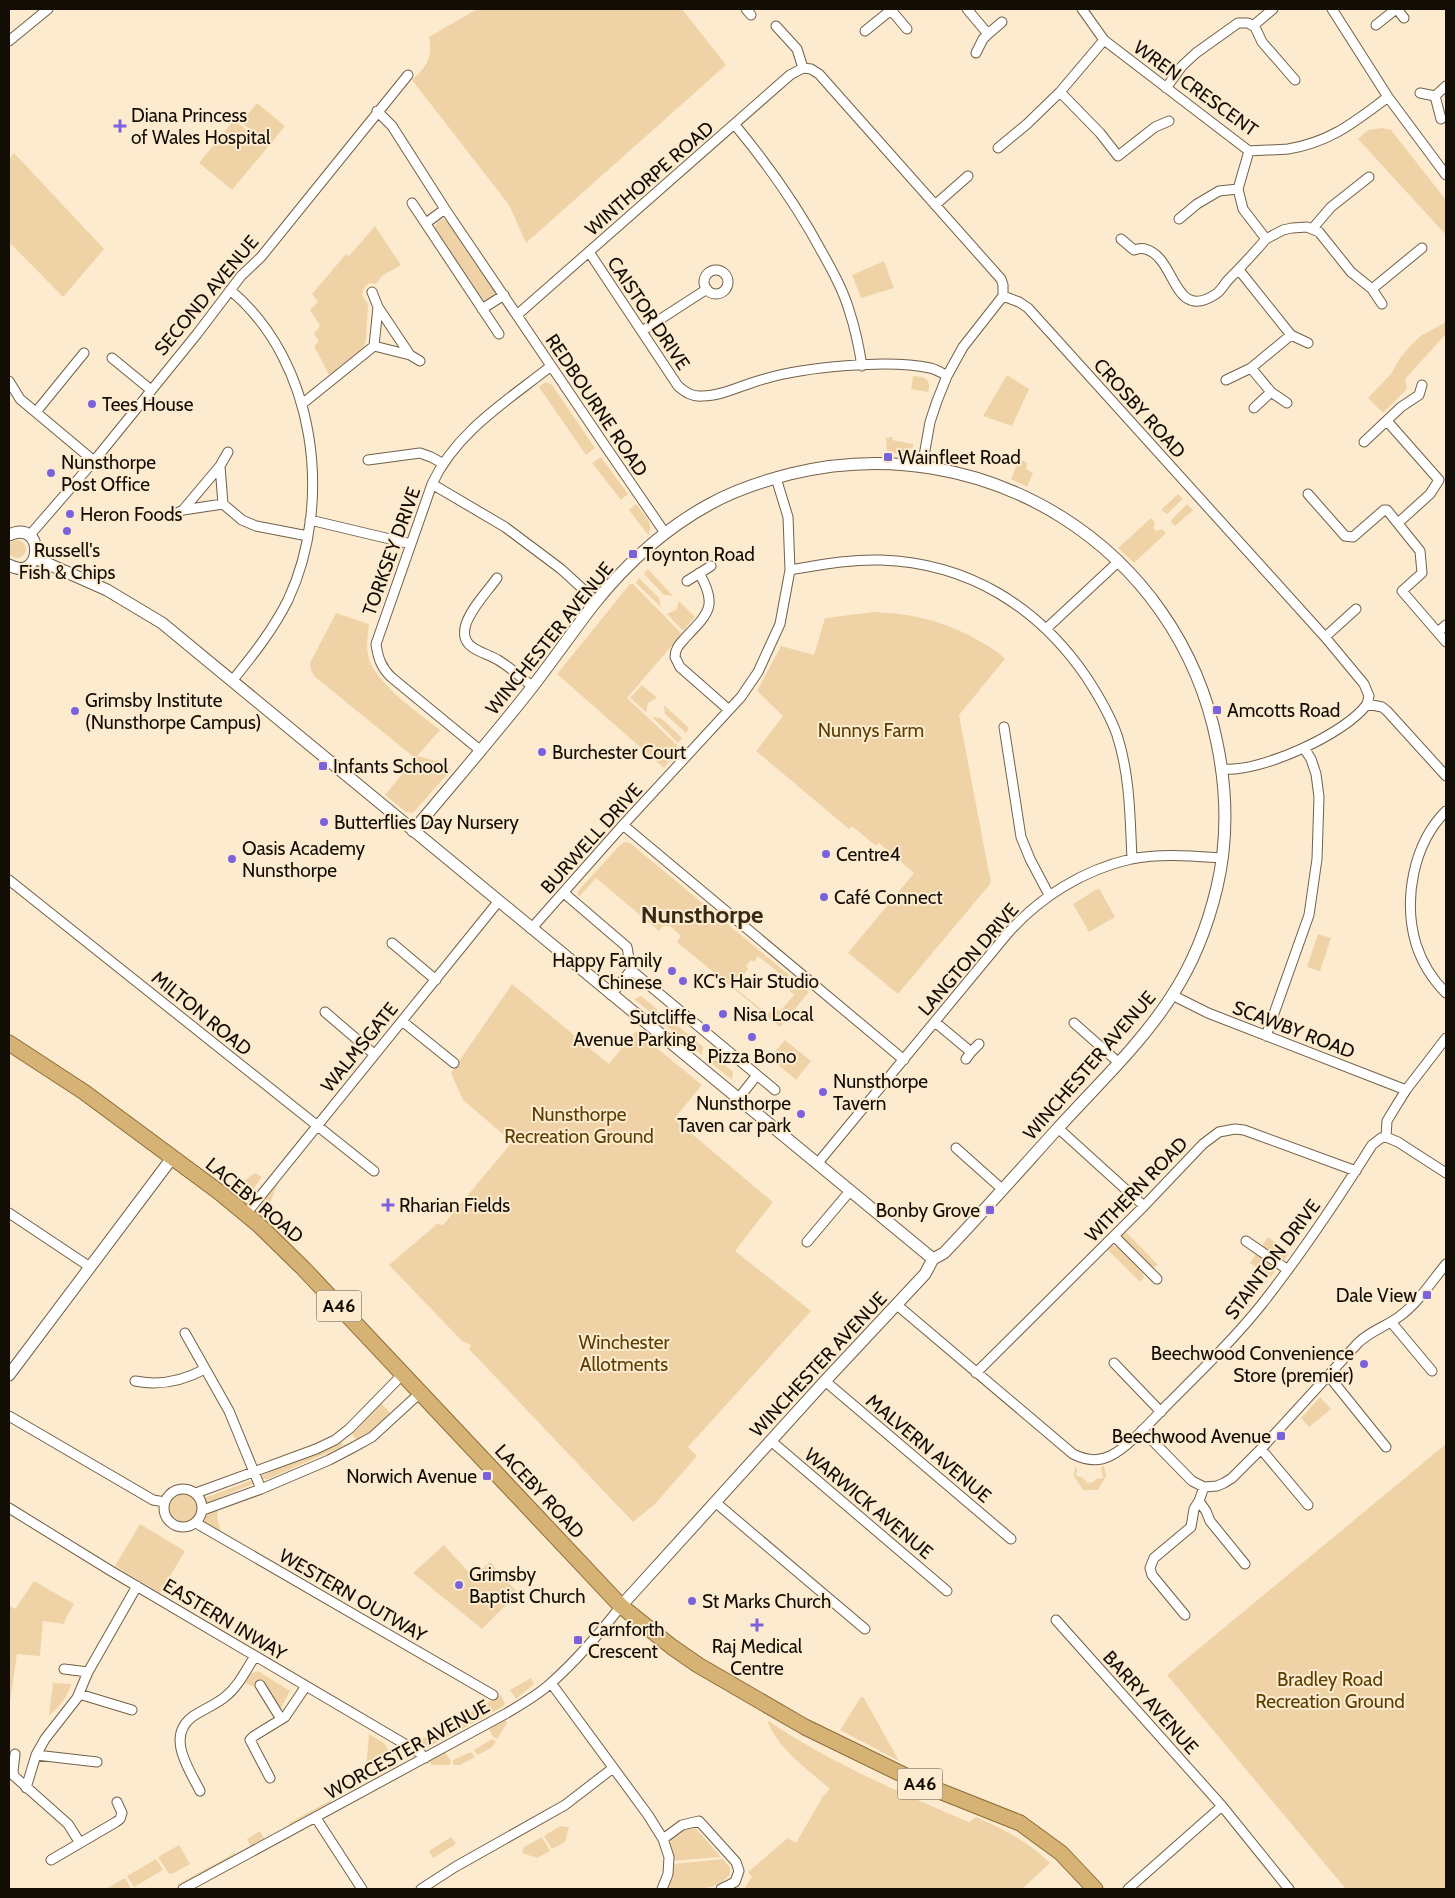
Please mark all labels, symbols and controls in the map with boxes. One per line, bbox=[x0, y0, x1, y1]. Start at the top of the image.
street label: WREN CRESCENT bbox=[1129, 36, 1262, 141]
place label: Diana Princess of Wales Hospital bbox=[131, 104, 271, 149]
street label: WINTHORPE ROAD bbox=[580, 116, 718, 240]
marker: Diana Princess of Wales Hospital bbox=[113, 119, 127, 133]
street label: SECOND AVENUE bbox=[150, 231, 263, 360]
street label: CAISTOR DRIVE bbox=[602, 252, 695, 374]
street label: REDBOURNE ROAD bbox=[540, 330, 653, 481]
street label: CROSBY ROAD bbox=[1089, 354, 1191, 463]
place label: Tees House bbox=[102, 393, 194, 416]
marker: Tees House bbox=[86, 398, 98, 410]
place label: Wainfleet Road bbox=[898, 446, 1021, 469]
place label: Nunsthorpe Post Office bbox=[61, 451, 156, 496]
marker: Wainfleet Road bbox=[882, 451, 894, 463]
marker: Nunsthorpe Post Office bbox=[45, 467, 57, 479]
street label: TORKSEY DRIVE bbox=[358, 484, 425, 619]
place label: Heron Foods bbox=[80, 503, 183, 526]
marker: Heron Foods bbox=[64, 508, 76, 520]
marker: Russell's Fish & Chips bbox=[61, 525, 73, 537]
place label: Russell's Fish & Chips bbox=[19, 539, 115, 584]
place label: Toynton Road bbox=[643, 543, 755, 566]
marker: Toynton Road bbox=[627, 548, 639, 560]
street label: WINCHESTER AVENUE bbox=[481, 557, 618, 719]
place label: Grimsby Institute (Nunsthorpe Campus) bbox=[85, 689, 261, 734]
place label: Amcotts Road bbox=[1227, 699, 1340, 722]
marker: Amcotts Road bbox=[1211, 704, 1223, 716]
marker: Grimsby Institute (Nunsthorpe Campus) bbox=[69, 705, 81, 717]
park label: Nunnys Farm bbox=[818, 719, 924, 742]
place label: Burchester Court bbox=[552, 741, 687, 764]
marker: Burchester Court bbox=[536, 746, 548, 758]
place label: Infants School bbox=[333, 755, 448, 778]
marker: Infants School bbox=[317, 760, 329, 772]
street label: BURWELL DRIVE bbox=[536, 778, 647, 898]
place label: Butterflies Day Nursery bbox=[334, 811, 519, 834]
marker: Butterflies Day Nursery bbox=[318, 816, 330, 828]
place label: Oasis Academy Nunsthorpe bbox=[242, 837, 366, 882]
place label: Centre4 bbox=[836, 843, 901, 866]
marker: Centre4 bbox=[820, 848, 832, 860]
marker: Oasis Academy Nunsthorpe bbox=[226, 853, 238, 865]
place label: Café Connect bbox=[834, 886, 943, 909]
marker: Café Connect bbox=[818, 891, 830, 903]
street label: LANGTON DRIVE bbox=[913, 898, 1023, 1020]
district label: Nunsthorpe bbox=[641, 900, 763, 929]
place label: Happy Family Chinese bbox=[552, 949, 662, 994]
marker: Happy Family Chinese bbox=[666, 965, 678, 977]
street label: MILTON ROAD bbox=[147, 966, 256, 1061]
place label: KC's Hair Studio bbox=[693, 970, 819, 993]
marker: KC's Hair Studio bbox=[677, 975, 689, 987]
street label: WINCHESTER AVENUE bbox=[1018, 986, 1160, 1145]
street label: SCAWBY ROAD bbox=[1229, 996, 1358, 1063]
street label: WALMSGATE bbox=[316, 998, 403, 1097]
place label: Nisa Local bbox=[733, 1003, 814, 1026]
place label: Sutcliffe Avenue Parking bbox=[573, 1006, 697, 1051]
marker: Nisa Local bbox=[717, 1008, 729, 1020]
marker: Sutcliffe Avenue Parking bbox=[700, 1022, 712, 1034]
marker: Pizza Bono bbox=[746, 1031, 758, 1043]
place label: Pizza Bono bbox=[708, 1045, 796, 1068]
place label: Nunsthorpe Tavern bbox=[833, 1070, 928, 1115]
marker: Nunsthorpe Tavern bbox=[817, 1086, 829, 1098]
place label: Nunsthorpe Taven car park bbox=[677, 1092, 791, 1137]
park label: Nunsthorpe Recreation Ground bbox=[504, 1103, 654, 1148]
marker: Nunsthorpe Taven car park bbox=[795, 1108, 807, 1120]
street label: WITHERN ROAD bbox=[1080, 1132, 1192, 1247]
street label: LACEBY ROAD bbox=[201, 1153, 308, 1248]
place label: Rharian Fields bbox=[399, 1194, 510, 1217]
street label: STAINTON DRIVE bbox=[1220, 1195, 1325, 1324]
marker: Rharian Fields bbox=[381, 1198, 395, 1212]
place label: Bonby Grove bbox=[876, 1199, 980, 1222]
marker: Bonby Grove bbox=[984, 1204, 996, 1216]
place label: Dale View bbox=[1336, 1284, 1417, 1307]
street label: WINCHESTER AVENUE bbox=[745, 1287, 892, 1442]
marker: Dale View bbox=[1421, 1289, 1433, 1301]
road number: A46 bbox=[316, 1290, 362, 1322]
park label: Winchester Allotments bbox=[578, 1331, 670, 1376]
place label: Beechwood Convenience Store (premier) bbox=[1151, 1342, 1354, 1387]
marker: Beechwood Convenience Store (premier) bbox=[1358, 1358, 1370, 1370]
street label: MALVERN AVENUE bbox=[861, 1389, 996, 1507]
place label: Beechwood Avenue bbox=[1112, 1425, 1271, 1448]
marker: Beechwood Avenue bbox=[1275, 1430, 1287, 1442]
street label: LACEBY ROAD bbox=[490, 1439, 589, 1543]
street label: WARWICK AVENUE bbox=[800, 1443, 938, 1564]
place label: Norwich Avenue bbox=[346, 1465, 477, 1488]
marker: Norwich Avenue bbox=[481, 1470, 493, 1482]
street label: WESTERN OUTWAY bbox=[275, 1544, 431, 1647]
place label: Grimsby Baptist Church bbox=[469, 1563, 586, 1608]
street label: EASTERN INWAY bbox=[159, 1574, 291, 1665]
marker: Grimsby Baptist Church bbox=[453, 1579, 465, 1591]
place label: St Marks Church bbox=[702, 1590, 831, 1613]
marker: St Marks Church bbox=[686, 1595, 698, 1607]
place label: Carnforth Crescent bbox=[588, 1618, 665, 1663]
marker: Raj Medical Centre bbox=[750, 1618, 764, 1632]
marker: Carnforth Crescent bbox=[572, 1634, 584, 1646]
place label: Raj Medical Centre bbox=[712, 1635, 803, 1680]
street label: BARRY AVENUE bbox=[1098, 1646, 1203, 1759]
park label: Bradley Road Recreation Ground bbox=[1255, 1668, 1405, 1713]
street label: WORCESTER AVENUE bbox=[321, 1695, 493, 1804]
road number: A46 bbox=[898, 1768, 942, 1800]

